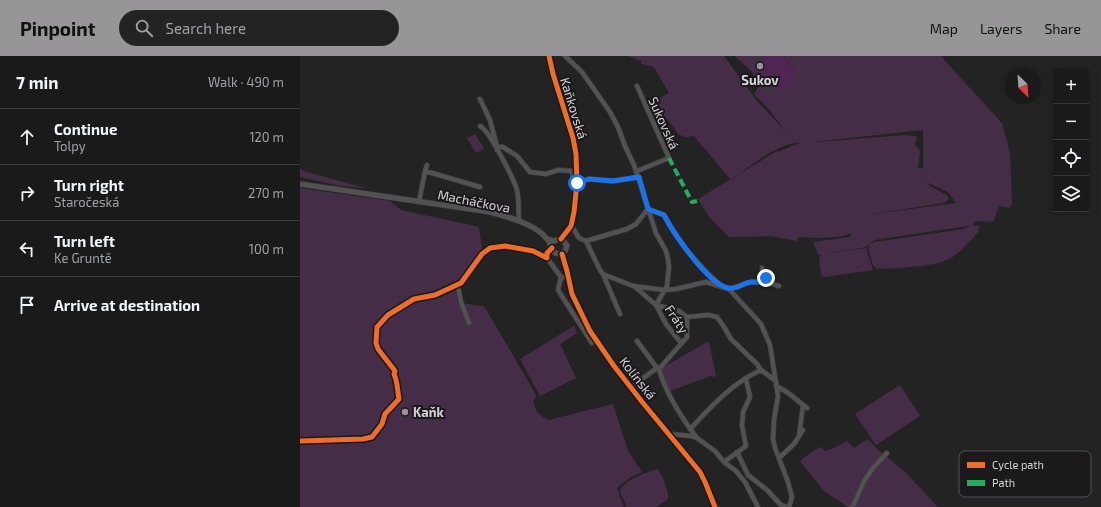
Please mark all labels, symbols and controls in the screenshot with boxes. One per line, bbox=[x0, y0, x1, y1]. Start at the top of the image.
search box bbox=[119, 10, 399, 46]
text: Pinpoint bbox=[20, 17, 95, 40]
icon: search bbox=[133, 17, 155, 39]
text: Search here bbox=[165, 19, 246, 37]
text: Map bbox=[930, 20, 958, 37]
text: Layers bbox=[980, 20, 1022, 37]
text: Share bbox=[1044, 20, 1081, 37]
marker: Sukov bbox=[755, 61, 765, 71]
north arrow bbox=[1005, 68, 1041, 104]
map controls bbox=[1053, 68, 1089, 212]
button: + bbox=[1053, 68, 1089, 104]
text: 7 min bbox=[16, 72, 59, 92]
place label: Sukov bbox=[741, 72, 779, 88]
text: Walk · 490 m bbox=[208, 74, 284, 90]
street label: Kaňkovská bbox=[557, 75, 591, 141]
street label: Sukovská bbox=[645, 94, 683, 152]
button: − bbox=[1053, 104, 1089, 140]
text: Continue bbox=[54, 120, 117, 138]
icon: ahead bbox=[16, 126, 38, 148]
text: 120 m bbox=[249, 129, 284, 145]
text: Tolpy bbox=[54, 138, 86, 154]
button: locate bbox=[1053, 140, 1089, 176]
route start bbox=[568, 174, 586, 192]
text: Turn right bbox=[54, 176, 124, 194]
button: layers bbox=[1053, 176, 1089, 212]
icon: right bbox=[16, 182, 38, 204]
text: 270 m bbox=[248, 185, 284, 201]
street label: Macháčkova bbox=[436, 186, 512, 216]
text: Staročeská bbox=[54, 194, 119, 210]
text: Turn left bbox=[54, 232, 115, 250]
icon: left bbox=[16, 238, 38, 260]
text: 100 m bbox=[249, 241, 284, 257]
text: Ke Gruntě bbox=[54, 250, 112, 266]
route end bbox=[757, 269, 775, 287]
icon: arrive bbox=[16, 294, 38, 316]
text: Arrive at destination bbox=[54, 296, 200, 314]
street label: Fráty bbox=[662, 302, 692, 336]
street label: Kolínská bbox=[616, 353, 660, 403]
place label: Kaňk bbox=[413, 404, 444, 420]
marker: Kaňk bbox=[400, 407, 410, 417]
legend bbox=[959, 451, 1091, 497]
text: Cycle path bbox=[992, 458, 1044, 471]
text: Path bbox=[992, 476, 1015, 489]

